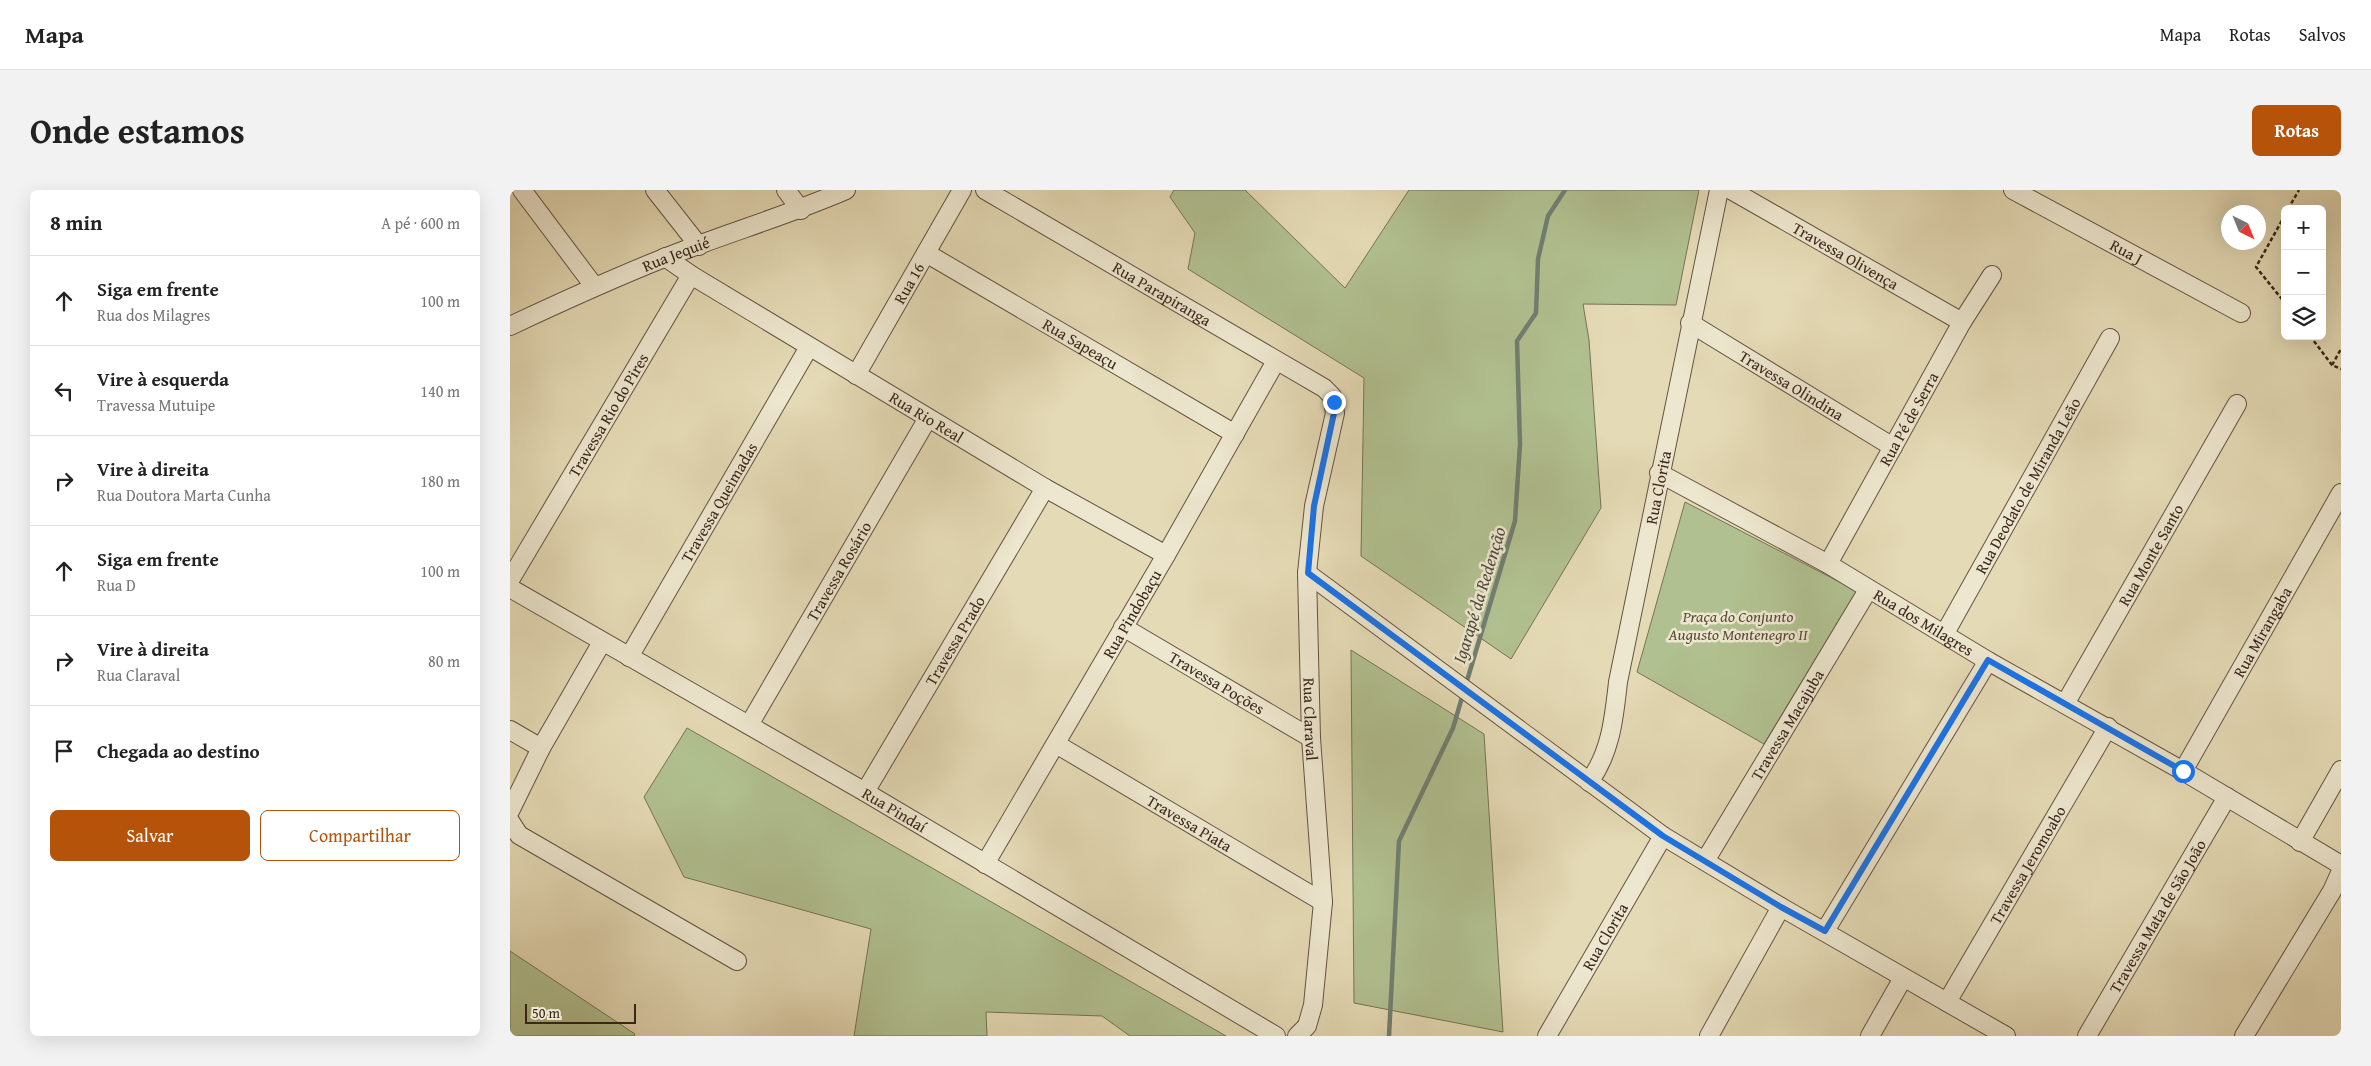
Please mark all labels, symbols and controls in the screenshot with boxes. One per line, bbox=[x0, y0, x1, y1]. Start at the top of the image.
text: Mapa bbox=[25, 17, 84, 52]
text: Mapa bbox=[2160, 21, 2201, 48]
text: Rotas bbox=[2229, 21, 2271, 48]
text: Salvos bbox=[2299, 21, 2346, 48]
text: Onde estamos bbox=[30, 105, 245, 156]
button: Rotas bbox=[2252, 105, 2341, 156]
north arrow bbox=[2221, 205, 2266, 250]
map controls bbox=[2281, 205, 2326, 340]
button: + bbox=[2281, 205, 2326, 250]
text: 8 min bbox=[50, 207, 102, 238]
text: A pé · 600 m bbox=[381, 211, 460, 235]
street label: Travessa Olivença bbox=[1788, 216, 1904, 296]
street label: Rua Jequié bbox=[638, 230, 713, 278]
street label: Rua J bbox=[2106, 233, 2147, 270]
button: − bbox=[2281, 250, 2326, 295]
street label: Rua Parapiranga bbox=[1108, 255, 1216, 332]
street label: Rua 16 bbox=[887, 258, 930, 308]
text: Siga em frente bbox=[97, 275, 219, 303]
icon: ahead bbox=[50, 287, 78, 315]
text: 100 m bbox=[420, 289, 460, 313]
button: layers bbox=[2281, 295, 2326, 340]
text: Rua dos Milagres bbox=[97, 303, 210, 327]
street label: Rua Sapeaçu bbox=[1038, 312, 1123, 375]
street label: Travessa Olindina bbox=[1735, 344, 1849, 427]
street label: Travessa Rio do Pires bbox=[562, 348, 654, 481]
text: Vire à esquerda bbox=[97, 365, 229, 393]
street label: Rua Pé de Serra bbox=[1873, 367, 1944, 470]
icon: left bbox=[50, 377, 78, 405]
text: 140 m bbox=[420, 379, 460, 403]
street label: Rua Rio Real bbox=[885, 385, 969, 449]
route end bbox=[1323, 391, 1346, 414]
text: Travessa Mutuipe bbox=[97, 393, 215, 417]
street label: Rua Deodato de Miranda Leão bbox=[1969, 393, 2086, 578]
street label: Travessa Queimadas bbox=[675, 438, 763, 567]
street label: Rua Clorita bbox=[1639, 448, 1677, 526]
text: Vire à direita bbox=[97, 455, 209, 483]
icon: right bbox=[50, 467, 78, 495]
text: 180 m bbox=[420, 469, 460, 493]
text: Rua Doutora Marta Cunha bbox=[97, 483, 271, 507]
street label: Rua Monte Santo bbox=[2112, 499, 2189, 610]
street label: Travessa Rosário bbox=[800, 517, 877, 626]
water label: Igarapé da Redenção bbox=[1445, 523, 1513, 667]
text: Siga em frente bbox=[97, 545, 219, 573]
icon: ahead bbox=[50, 557, 78, 585]
text: 100 m bbox=[420, 559, 460, 583]
street label: Rua Pindobaçu bbox=[1096, 565, 1167, 663]
text: Rua D bbox=[97, 573, 136, 597]
street label: Rua dos Milagres bbox=[1869, 582, 1979, 662]
street label: Rua Mirangaba bbox=[2227, 582, 2298, 682]
street label: Travessa Prado bbox=[919, 591, 991, 690]
park label: Praça do Conjunto Augusto Montenegro II bbox=[1667, 604, 1808, 646]
text: Vire à direita bbox=[97, 635, 209, 663]
street label: Travessa Poções bbox=[1164, 645, 1269, 720]
icon: right bbox=[50, 647, 78, 675]
text: 80 m bbox=[428, 649, 460, 673]
text: Rua Claraval bbox=[97, 663, 180, 687]
street label: Travessa Macajuba bbox=[1744, 664, 1830, 785]
street label: Rua Claraval bbox=[1298, 677, 1325, 762]
icon: arrive bbox=[50, 737, 78, 765]
text: Chegada ao destino bbox=[97, 737, 260, 765]
route start bbox=[2172, 760, 2195, 783]
street label: Rua Pindaí bbox=[858, 781, 932, 839]
street label: Travessa Piata bbox=[1142, 788, 1237, 858]
street label: Travessa Jeromoabo bbox=[1983, 801, 2072, 929]
button: Salvar bbox=[50, 810, 250, 861]
button: Compartilhar bbox=[260, 810, 460, 861]
street label: Travessa Mata de São João bbox=[2103, 835, 2212, 998]
street label: Rua Clorita bbox=[1576, 898, 1634, 975]
scale bar bbox=[525, 1001, 636, 1024]
text: 50 m bbox=[532, 1003, 560, 1023]

